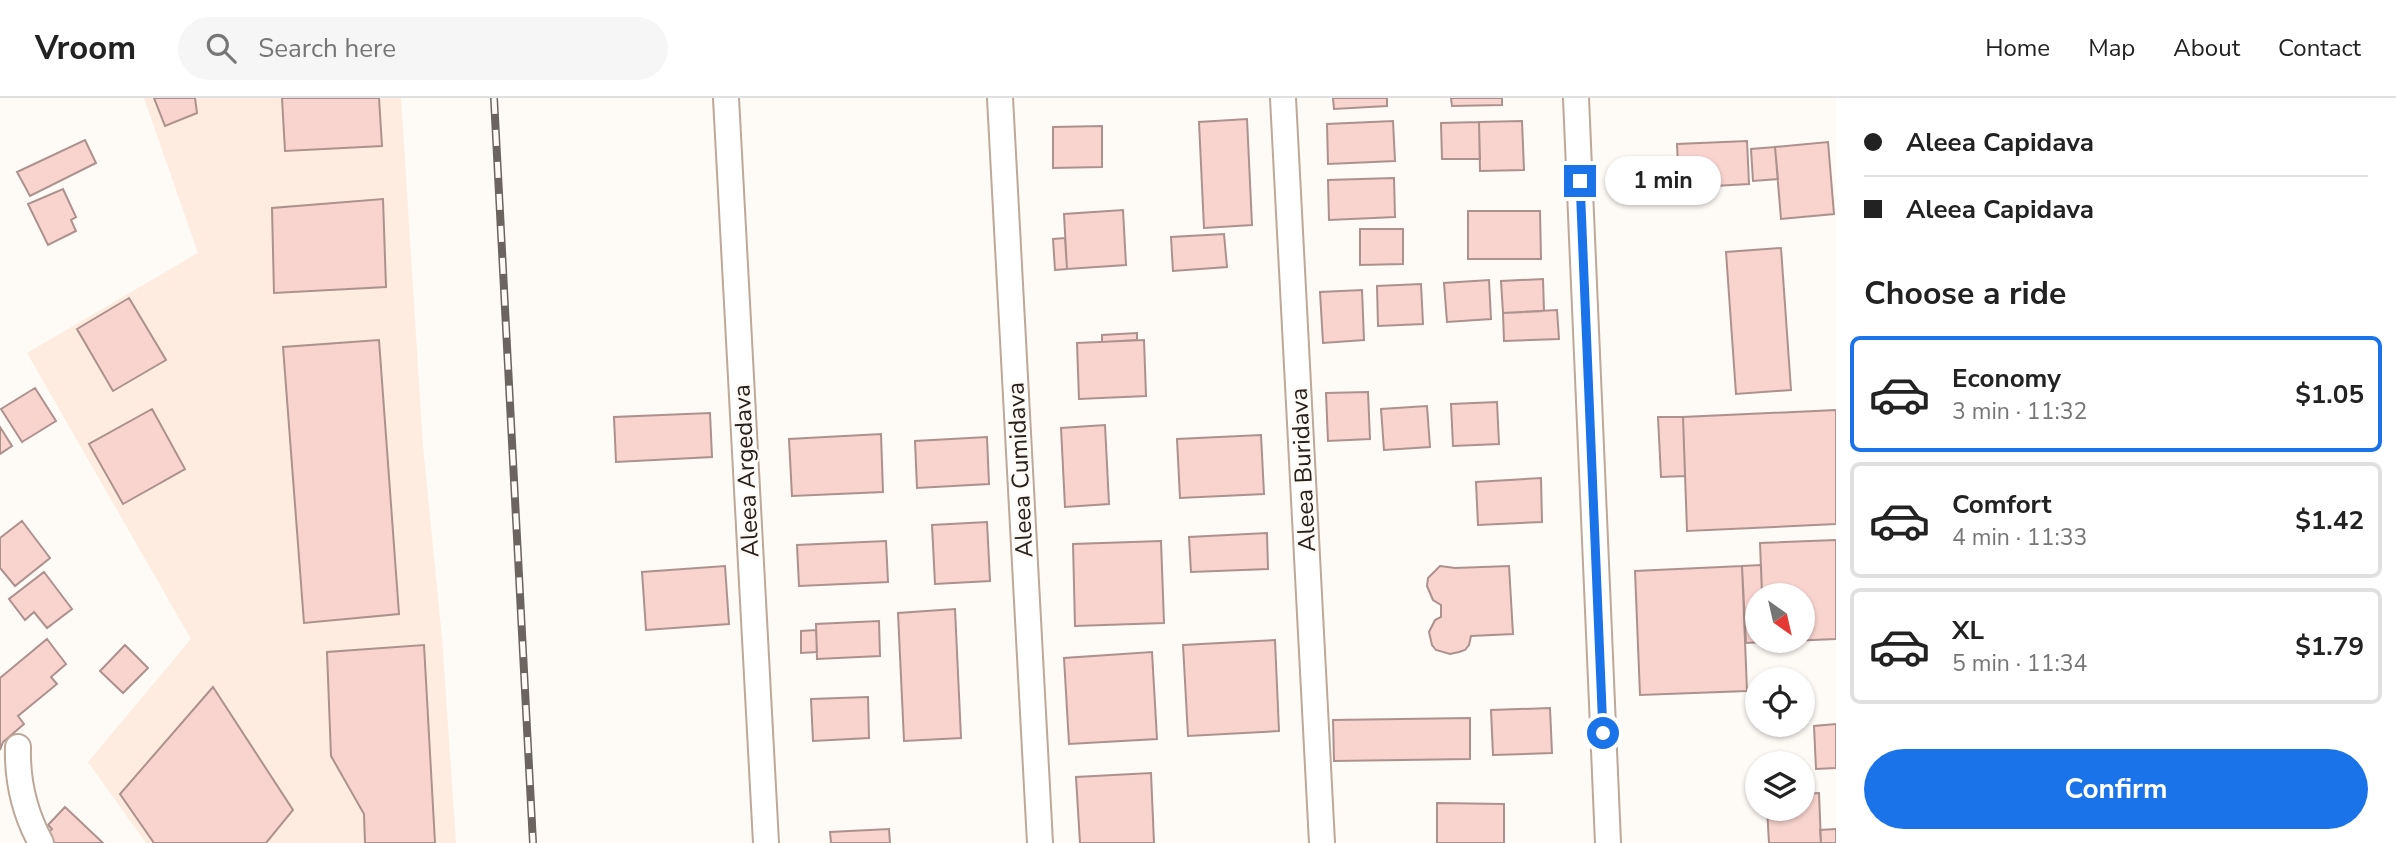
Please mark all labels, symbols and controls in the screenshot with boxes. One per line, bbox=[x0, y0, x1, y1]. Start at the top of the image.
search box bbox=[178, 17, 668, 80]
text: Vroom bbox=[35, 26, 136, 71]
icon: search bbox=[202, 29, 240, 67]
text: Search here bbox=[258, 31, 396, 66]
text: Home bbox=[1985, 32, 2050, 64]
text: Map bbox=[2088, 32, 2135, 64]
text: About bbox=[2173, 32, 2240, 64]
text: Contact bbox=[2278, 32, 2361, 64]
text: Aleea Capidava bbox=[1906, 125, 2094, 160]
callout: 1 min bbox=[1604, 156, 1720, 206]
route end bbox=[1564, 165, 1596, 197]
text: 1 min bbox=[1633, 165, 1693, 196]
text: Aleea Capidava bbox=[1906, 192, 2094, 227]
text: Choose a ride bbox=[1864, 272, 2066, 315]
text: Economy bbox=[1952, 361, 2061, 396]
icon: car bbox=[1868, 363, 1931, 426]
text: $1.05 bbox=[2295, 377, 2364, 412]
street label: Aleea Cumidava bbox=[999, 381, 1041, 559]
street label: Aleea Argedava bbox=[725, 384, 767, 558]
street label: Aleea Buridava bbox=[1283, 387, 1323, 553]
text: 3 min · 11:32 bbox=[1952, 396, 2087, 427]
text: Comfort bbox=[1952, 487, 2052, 522]
icon: car bbox=[1868, 489, 1931, 552]
text: $1.42 bbox=[2295, 503, 2364, 538]
text: 4 min · 11:33 bbox=[1952, 522, 2087, 553]
north arrow bbox=[1745, 583, 1815, 653]
map controls bbox=[1745, 583, 1815, 821]
text: XL bbox=[1952, 613, 1984, 648]
icon: car bbox=[1868, 615, 1931, 678]
text: $1.79 bbox=[2295, 629, 2364, 664]
text: 5 min · 11:34 bbox=[1952, 648, 2087, 679]
button: locate bbox=[1745, 667, 1815, 737]
route start bbox=[1587, 717, 1619, 749]
button: Confirm bbox=[1864, 749, 2368, 829]
button: layers bbox=[1745, 751, 1815, 821]

